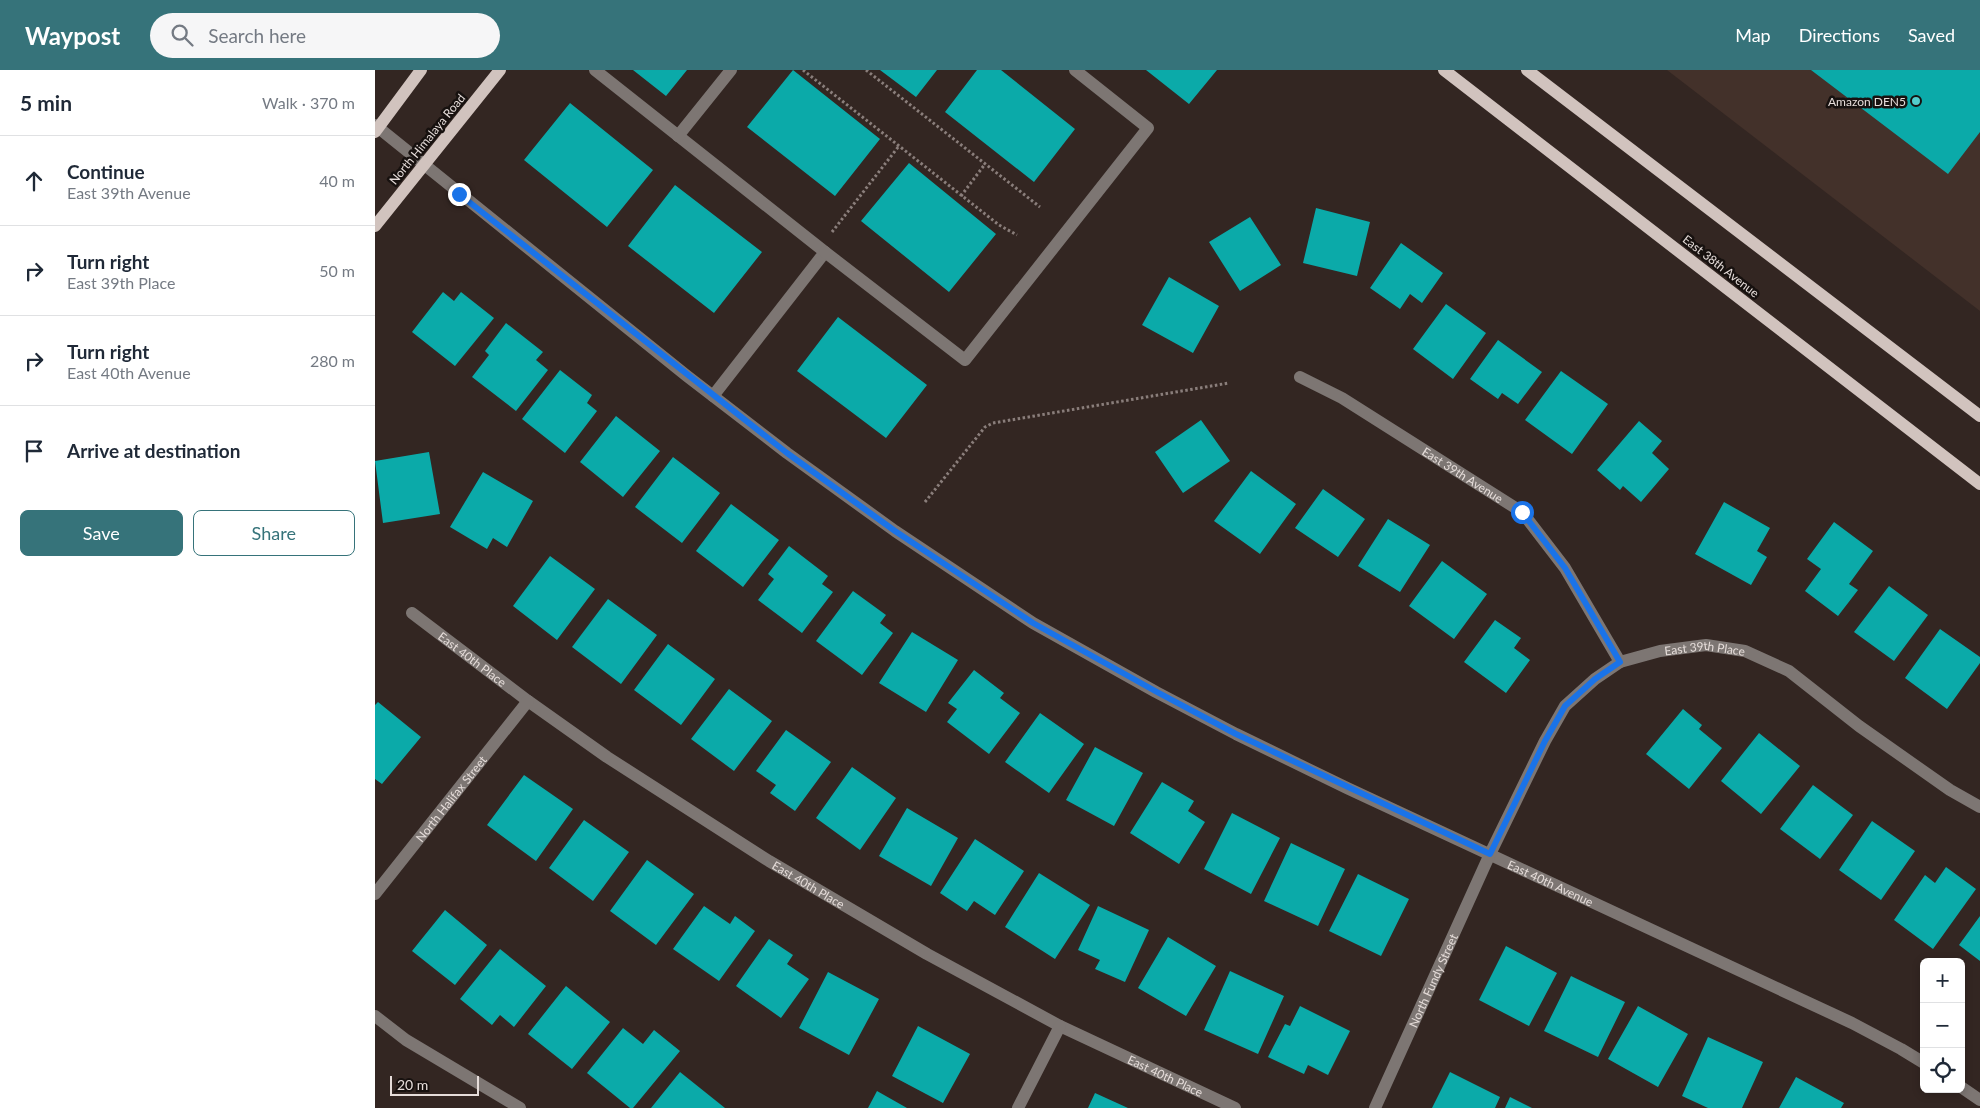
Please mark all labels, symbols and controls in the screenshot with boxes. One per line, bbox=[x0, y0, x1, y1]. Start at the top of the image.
search box bbox=[150, 13, 500, 58]
text: Waypost bbox=[25, 21, 120, 50]
icon: search bbox=[168, 21, 196, 49]
text: Search here bbox=[208, 24, 306, 47]
text: Map bbox=[1735, 24, 1771, 46]
text: Directions bbox=[1799, 24, 1880, 46]
text: Saved bbox=[1908, 24, 1955, 46]
text: 5 min bbox=[20, 90, 72, 115]
street label: North Himalaya Road bbox=[386, 91, 468, 187]
text: Walk · 370 m bbox=[262, 93, 355, 112]
place label: Amazon DEN5 bbox=[1828, 94, 1906, 109]
marker: Amazon DEN5 bbox=[1910, 95, 1922, 107]
text: Continue bbox=[67, 160, 145, 183]
icon: ahead bbox=[20, 167, 48, 195]
text: 40 m bbox=[319, 171, 355, 190]
text: East 39th Avenue bbox=[67, 183, 191, 202]
route end bbox=[448, 183, 471, 206]
street label: East 38th Avenue bbox=[1680, 232, 1762, 300]
text: Turn right bbox=[67, 250, 149, 273]
icon: right bbox=[20, 257, 48, 285]
text: 50 m bbox=[319, 261, 355, 280]
text: East 39th Place bbox=[67, 273, 175, 292]
text: Turn right bbox=[67, 340, 149, 363]
icon: right bbox=[20, 347, 48, 375]
text: 280 m bbox=[310, 351, 355, 370]
text: East 40th Avenue bbox=[67, 363, 191, 382]
icon: arrive bbox=[20, 437, 48, 465]
text: Arrive at destination bbox=[67, 439, 240, 462]
street label: East 39th Avenue bbox=[1420, 443, 1506, 506]
route start bbox=[1511, 501, 1534, 524]
button: Save bbox=[20, 510, 183, 556]
button: Share bbox=[193, 510, 355, 556]
street label: East 40th Place bbox=[436, 628, 510, 690]
street label: East 39th Place bbox=[1663, 637, 1746, 658]
street label: North Halifax Street bbox=[412, 752, 490, 845]
street label: East 40th Avenue bbox=[1505, 856, 1596, 909]
street label: East 40th Place bbox=[770, 857, 848, 911]
street label: North Fundy Street bbox=[1405, 931, 1461, 1030]
map controls bbox=[1920, 958, 1965, 1093]
button: + bbox=[1920, 958, 1965, 1003]
button: − bbox=[1920, 1003, 1965, 1048]
button: locate bbox=[1920, 1048, 1965, 1093]
street label: East 40th Place bbox=[1125, 1051, 1206, 1099]
scale bar bbox=[390, 1073, 479, 1096]
text: 20 m bbox=[397, 1076, 428, 1093]

